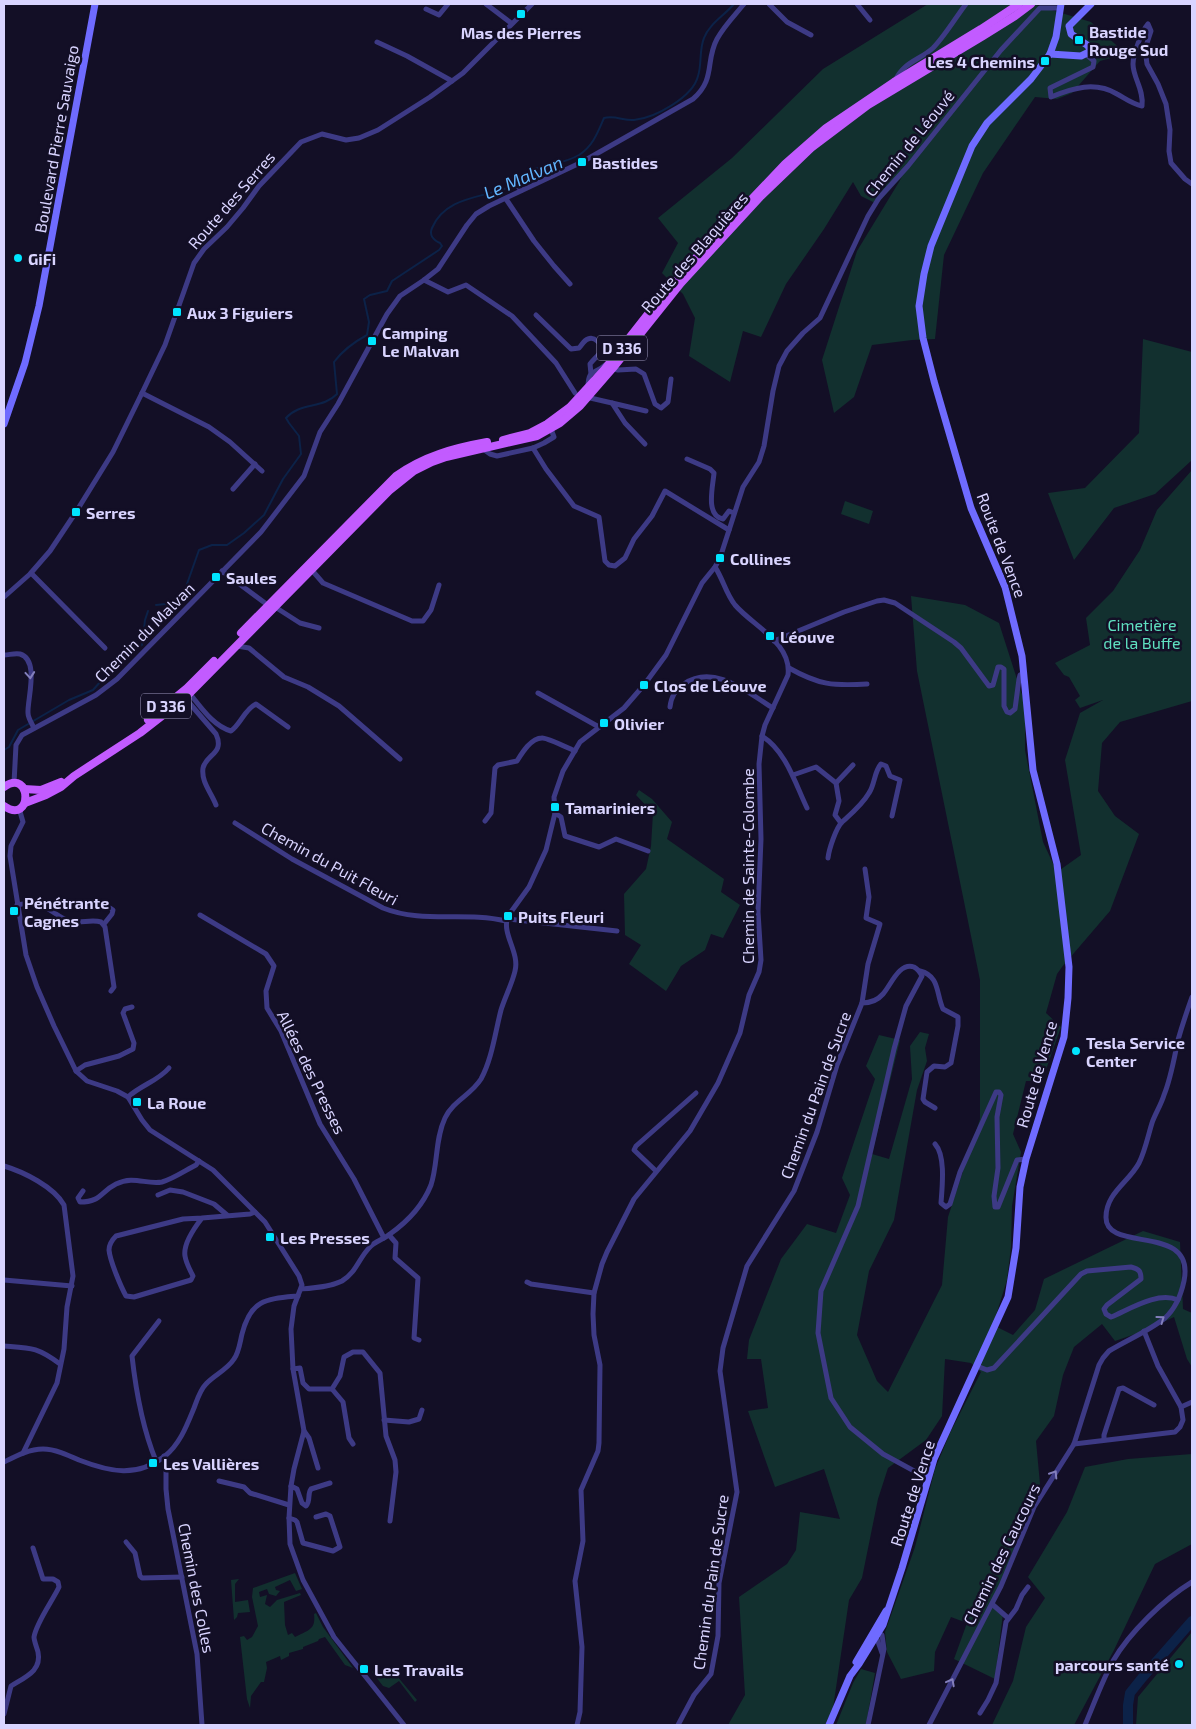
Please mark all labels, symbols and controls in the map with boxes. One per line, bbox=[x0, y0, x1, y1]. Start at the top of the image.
marker: Mas des Pierres bbox=[515, 8, 527, 20]
place label: Bastide Rouge Sud bbox=[1089, 22, 1168, 59]
place label: Mas des Pierres bbox=[461, 23, 581, 42]
marker: Bastide Rouge Sud bbox=[1073, 34, 1085, 46]
street label: Boulevard Pierre Sauvaigo bbox=[30, 44, 82, 234]
place label: Les 4 Chemins bbox=[927, 52, 1035, 71]
marker: Les 4 Chemins bbox=[1039, 55, 1051, 67]
street label: Chemin de Léouvé bbox=[860, 86, 958, 200]
street label: Route des Serres bbox=[184, 147, 278, 253]
water label: Le Malvan bbox=[480, 150, 566, 204]
place label: Bastides bbox=[592, 153, 658, 172]
marker: Bastides bbox=[576, 156, 588, 168]
street label: Route des Blaquières bbox=[637, 188, 751, 316]
place label: GiFi bbox=[28, 249, 56, 268]
marker: GiFi bbox=[12, 252, 24, 264]
place label: Aux 3 Figuiers bbox=[187, 303, 293, 322]
marker: Aux 3 Figuiers bbox=[171, 306, 183, 318]
place label: Camping Le Malvan bbox=[382, 323, 459, 360]
marker: Camping Le Malvan bbox=[366, 335, 378, 347]
road number: D 336 bbox=[597, 336, 647, 360]
street label: Route de Vence bbox=[973, 490, 1031, 600]
place label: Serres bbox=[86, 503, 135, 522]
marker: Serres bbox=[70, 506, 82, 518]
place label: Collines bbox=[730, 549, 791, 568]
marker: Collines bbox=[714, 552, 726, 564]
place label: Saules bbox=[226, 568, 277, 587]
marker: Saules bbox=[210, 571, 222, 583]
street label: Chemin du Malvan bbox=[90, 578, 198, 686]
park label: Cimetière de la Buffe bbox=[1103, 615, 1181, 652]
place label: Léouve bbox=[780, 627, 834, 646]
marker: Léouve bbox=[764, 630, 776, 642]
one-way arrow bbox=[24, 671, 35, 679]
place label: Clos de Léouve bbox=[654, 676, 767, 695]
marker: Clos de Léouve bbox=[638, 679, 650, 691]
road number: D 336 bbox=[141, 694, 191, 718]
place label: Olivier bbox=[614, 714, 664, 733]
marker: Olivier bbox=[598, 717, 610, 729]
street label: Chemin de Sainte-Colombe bbox=[738, 768, 757, 964]
place label: Tamariniers bbox=[565, 798, 655, 817]
marker: Tamariniers bbox=[549, 801, 561, 813]
street label: Chemin du Puit Fleuri bbox=[258, 818, 402, 908]
place label: Pénétrante Cagnes bbox=[24, 893, 109, 930]
marker: Pénétrante Cagnes bbox=[8, 905, 20, 917]
place label: Puits Fleuri bbox=[518, 907, 604, 926]
marker: Puits Fleuri bbox=[502, 910, 514, 922]
street label: Allées des Presses bbox=[274, 1007, 350, 1137]
street label: Chemin du Pain de Sucre bbox=[776, 1009, 854, 1181]
street label: Route de Vence bbox=[1012, 1018, 1060, 1130]
place label: Tesla Service Center bbox=[1086, 1033, 1185, 1070]
marker: Tesla Service Center bbox=[1070, 1045, 1082, 1057]
place label: La Roue bbox=[147, 1093, 206, 1112]
marker: La Roue bbox=[131, 1096, 143, 1108]
place label: Les Presses bbox=[280, 1228, 370, 1247]
marker: Les Presses bbox=[264, 1231, 276, 1243]
one-way arrow bbox=[1155, 1317, 1164, 1325]
street label: Route de Vence bbox=[886, 1438, 938, 1548]
place label: Les Vallières bbox=[163, 1454, 259, 1473]
marker: Les Vallières bbox=[147, 1457, 159, 1469]
one-way arrow bbox=[1048, 1470, 1057, 1480]
street label: Chemin des Caucours bbox=[959, 1480, 1043, 1628]
street label: Chemin du Pain de Sucre bbox=[688, 1493, 732, 1671]
street label: Chemin des Colles bbox=[175, 1522, 219, 1654]
place label: parcours santé bbox=[1055, 1655, 1169, 1674]
marker: parcours santé bbox=[1173, 1658, 1185, 1670]
place label: Les Travails bbox=[374, 1660, 464, 1679]
marker: Les Travails bbox=[358, 1663, 370, 1675]
one-way arrow bbox=[945, 1678, 955, 1687]

